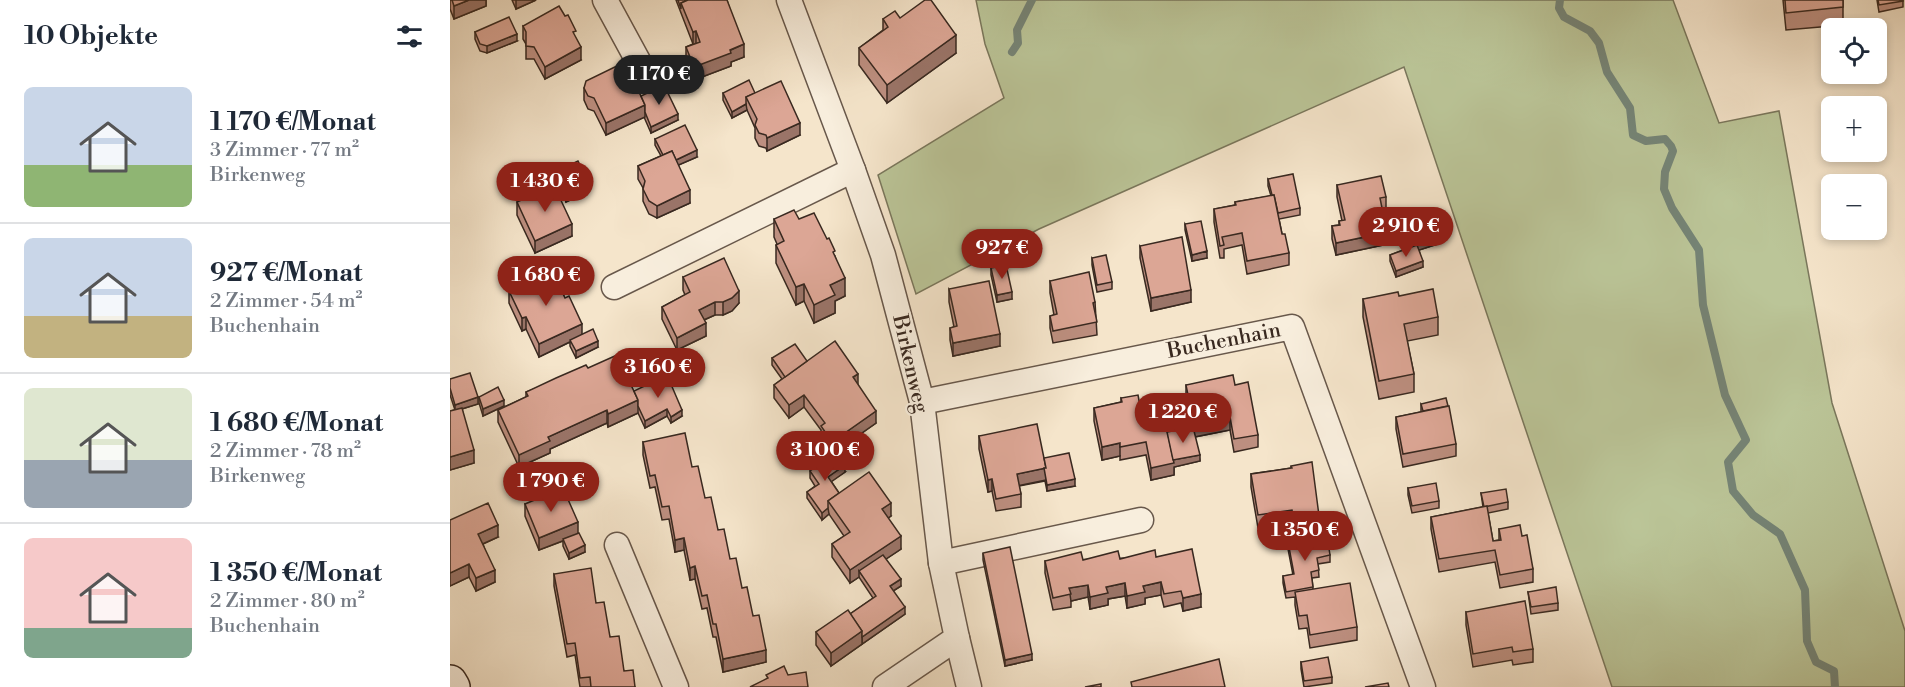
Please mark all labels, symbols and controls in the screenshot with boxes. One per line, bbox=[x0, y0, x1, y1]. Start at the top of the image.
map controls bbox=[1821, 18, 1887, 240]
button: locate bbox=[1821, 18, 1887, 84]
text: 10 Objekte bbox=[24, 20, 158, 52]
icon: filters bbox=[393, 20, 426, 53]
pin: 1 170 € bbox=[604, 55, 714, 106]
text: 1 170 € bbox=[627, 62, 691, 87]
button: + bbox=[1821, 96, 1887, 162]
text: 1 170 €/Monat bbox=[210, 106, 376, 138]
icon: home bbox=[72, 111, 144, 183]
text: 3 Zimmer · 77 m² bbox=[210, 138, 359, 163]
pin: 1 430 € bbox=[490, 162, 600, 213]
text: Birkenweg bbox=[210, 163, 305, 188]
text: 1 430 € bbox=[511, 169, 580, 194]
button: − bbox=[1821, 174, 1887, 240]
pin: 2 910 € bbox=[1351, 207, 1461, 258]
text: 2 910 € bbox=[1372, 214, 1440, 239]
pin: 927 € bbox=[960, 229, 1044, 280]
text: 927 € bbox=[976, 236, 1028, 261]
pin: 1 680 € bbox=[491, 256, 601, 307]
text: 927 €/Monat bbox=[210, 257, 362, 289]
icon: home bbox=[72, 262, 144, 334]
text: 1 680 € bbox=[512, 263, 580, 288]
text: 2 Zimmer · 54 m² bbox=[210, 289, 362, 314]
street label: Birkenweg bbox=[886, 311, 934, 416]
text: Buchenhain bbox=[210, 314, 320, 339]
street label: Buchenhain bbox=[1164, 317, 1284, 365]
pin: 3 160 € bbox=[603, 348, 713, 399]
text: 3 160 € bbox=[624, 355, 692, 380]
pin: 1 220 € bbox=[1128, 393, 1238, 444]
text: 1 220 € bbox=[1149, 400, 1217, 425]
text: 1 680 €/Monat bbox=[210, 407, 383, 439]
icon: home bbox=[72, 412, 144, 484]
pin: 3 100 € bbox=[770, 431, 880, 482]
text: 3 100 € bbox=[790, 438, 860, 463]
text: 2 Zimmer · 78 m² bbox=[210, 439, 361, 464]
pin: 1 790 € bbox=[496, 462, 606, 513]
text: Birkenweg bbox=[210, 464, 305, 489]
text: 1 790 € bbox=[517, 469, 585, 494]
pin: 1 350 € bbox=[1250, 511, 1360, 562]
text: 1 350 € bbox=[1271, 518, 1339, 543]
text: 1 350 €/Monat bbox=[210, 557, 382, 589]
icon: home bbox=[72, 562, 144, 634]
text: 2 Zimmer · 80 m² bbox=[210, 589, 365, 614]
text: Buchenhain bbox=[210, 614, 320, 639]

